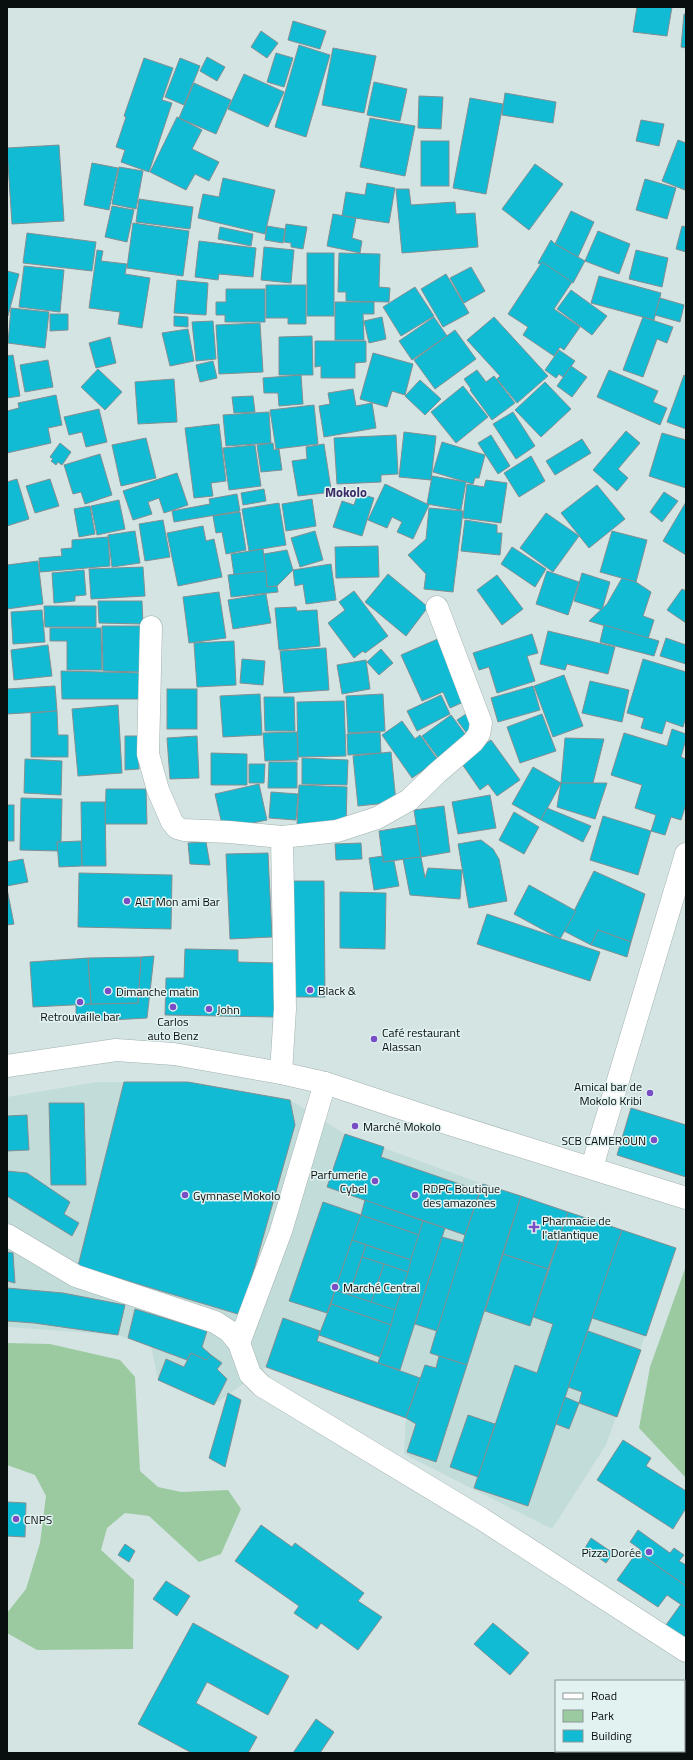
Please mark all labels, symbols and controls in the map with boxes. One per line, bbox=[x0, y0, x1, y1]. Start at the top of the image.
district label: Mokolo bbox=[325, 482, 367, 502]
place label: ALT Mon ami Bar bbox=[135, 892, 220, 911]
marker: ALT Mon ami Bar bbox=[122, 896, 132, 906]
place label: Black & bbox=[318, 981, 357, 1000]
place label: Dimanche matin bbox=[116, 982, 199, 1001]
marker: Black & bbox=[305, 985, 315, 995]
marker: Dimanche matin bbox=[103, 986, 113, 996]
marker: Retrouvaille bar bbox=[75, 997, 85, 1007]
place label: John bbox=[217, 1000, 240, 1019]
marker: Carlos auto Benz bbox=[168, 1002, 178, 1012]
marker: John bbox=[204, 1004, 214, 1014]
place label: Retrouvaille bar bbox=[40, 1007, 120, 1026]
place label: Carlos auto Benz bbox=[148, 1012, 198, 1045]
place label: Café restaurant Alassan bbox=[382, 1023, 461, 1056]
marker: Café restaurant Alassan bbox=[369, 1034, 379, 1044]
place label: Amical bar de Mokolo Kribi bbox=[574, 1077, 642, 1110]
marker: Amical bar de Mokolo Kribi bbox=[645, 1088, 655, 1098]
place label: Marché Mokolo bbox=[363, 1117, 441, 1136]
marker: Marché Mokolo bbox=[350, 1121, 360, 1131]
place label: SCB CAMEROUN bbox=[561, 1131, 646, 1150]
marker: SCB CAMEROUN bbox=[649, 1135, 659, 1145]
place label: Parfumerie Cybel bbox=[311, 1165, 367, 1198]
marker: Parfumerie Cybel bbox=[370, 1176, 380, 1186]
place label: RDPC Boutique des amazones bbox=[423, 1179, 500, 1212]
place label: Gymnase Mokolo bbox=[193, 1186, 280, 1205]
marker: Gymnase Mokolo bbox=[180, 1190, 190, 1200]
marker: RDPC Boutique des amazones bbox=[410, 1190, 420, 1200]
place label: Pharmacie de l'atlantique bbox=[542, 1211, 611, 1244]
marker: Pharmacie de l'atlantique bbox=[529, 1222, 539, 1232]
place label: Marché Central bbox=[343, 1278, 420, 1297]
marker: Marché Central bbox=[330, 1282, 340, 1292]
place label: CNPS bbox=[24, 1510, 52, 1529]
marker: CNPS bbox=[11, 1514, 21, 1524]
place label: Pizza Dorée bbox=[581, 1543, 641, 1562]
marker: Pizza Dorée bbox=[644, 1547, 654, 1557]
legend bbox=[555, 1680, 685, 1752]
text: Road bbox=[591, 1686, 617, 1705]
text: Park bbox=[591, 1706, 614, 1725]
text: Building bbox=[591, 1726, 632, 1745]

